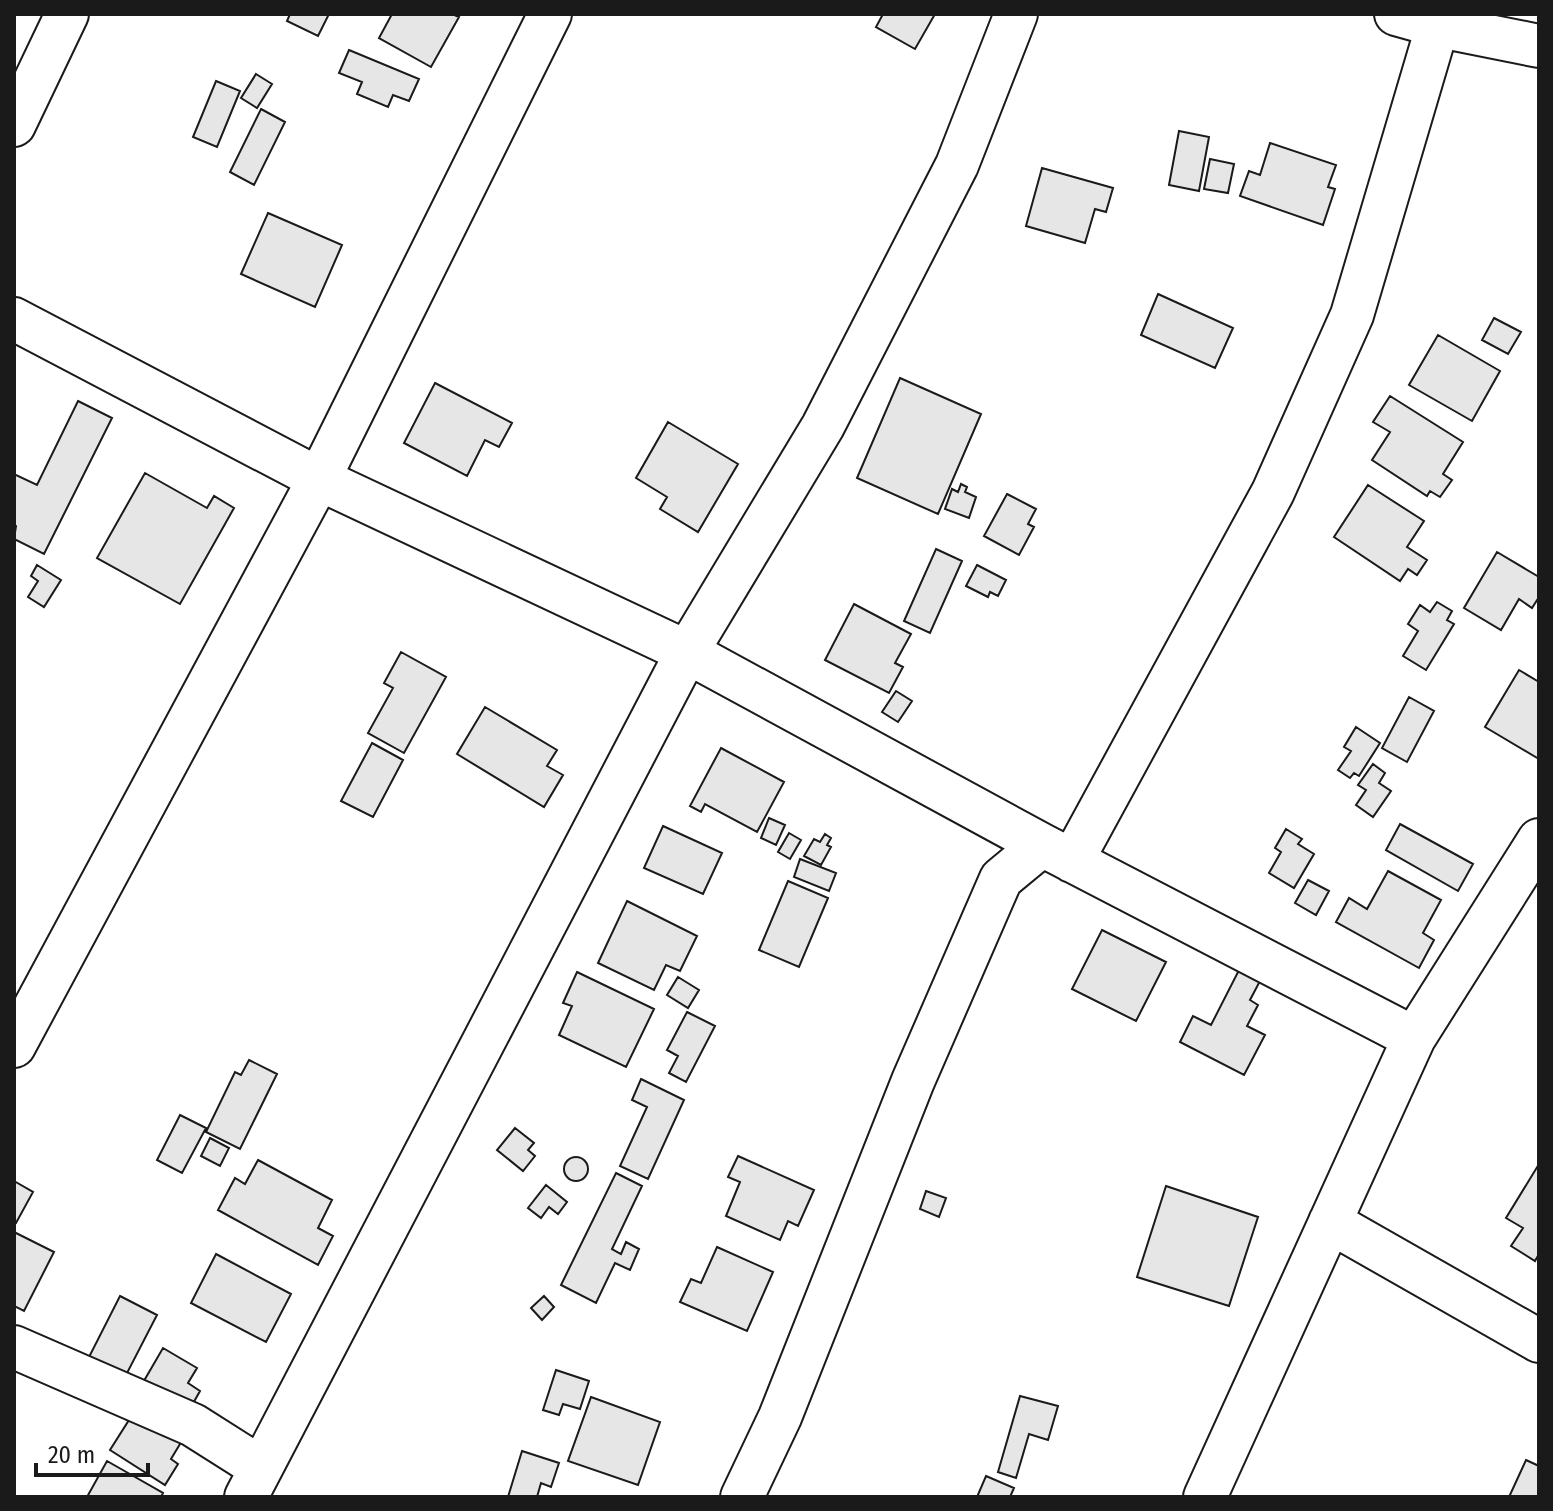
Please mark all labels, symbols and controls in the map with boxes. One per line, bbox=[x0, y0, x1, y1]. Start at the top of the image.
scale bar bbox=[36, 1427, 148, 1477]
text: 20 m bbox=[48, 1441, 95, 1469]

